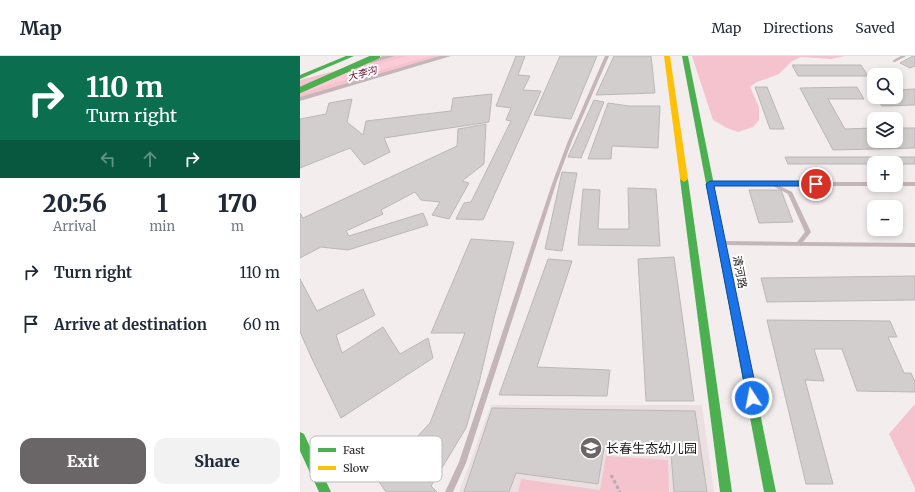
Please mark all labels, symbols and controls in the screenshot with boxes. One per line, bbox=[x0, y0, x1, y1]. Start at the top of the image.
text: Map bbox=[20, 16, 62, 40]
text: Map bbox=[711, 19, 741, 37]
text: Directions bbox=[763, 19, 833, 37]
text: Saved bbox=[855, 19, 895, 37]
water label: 大李沟 bbox=[346, 63, 379, 84]
map controls bbox=[867, 68, 903, 236]
button: search bbox=[867, 68, 903, 104]
text: 110 m bbox=[86, 69, 163, 105]
icon: right bbox=[20, 72, 72, 124]
text: Turn right bbox=[86, 104, 177, 127]
button: layers bbox=[867, 112, 903, 148]
icon: left bbox=[97, 148, 119, 170]
icon: ahead bbox=[139, 148, 161, 170]
icon: right bbox=[181, 148, 203, 170]
button: + bbox=[867, 156, 903, 192]
pin bbox=[799, 167, 833, 201]
icon: arrive bbox=[805, 173, 827, 195]
text: 20:56 bbox=[43, 188, 107, 219]
text: 1 bbox=[157, 188, 168, 219]
text: 170 bbox=[218, 188, 257, 219]
button: − bbox=[867, 200, 903, 236]
text: Arrival bbox=[53, 218, 96, 235]
text: min bbox=[149, 218, 175, 235]
text: m bbox=[231, 218, 244, 235]
street label: 清河路 bbox=[730, 254, 750, 290]
icon: right bbox=[20, 261, 42, 283]
text: Turn right bbox=[54, 263, 132, 282]
text: 110 m bbox=[239, 263, 280, 282]
icon: arrive bbox=[20, 313, 42, 335]
text: Arrive at destination bbox=[54, 315, 207, 334]
text: 60 m bbox=[243, 315, 280, 334]
position arrow bbox=[731, 377, 773, 419]
school or university icon: 长春生态幼儿园 bbox=[578, 435, 604, 461]
legend bbox=[310, 436, 442, 482]
button: Exit bbox=[20, 438, 146, 484]
button: Share bbox=[154, 438, 280, 484]
place label: 长春生态幼儿园 bbox=[606, 440, 697, 457]
text: Fast bbox=[343, 443, 366, 457]
text: Slow bbox=[343, 461, 369, 475]

